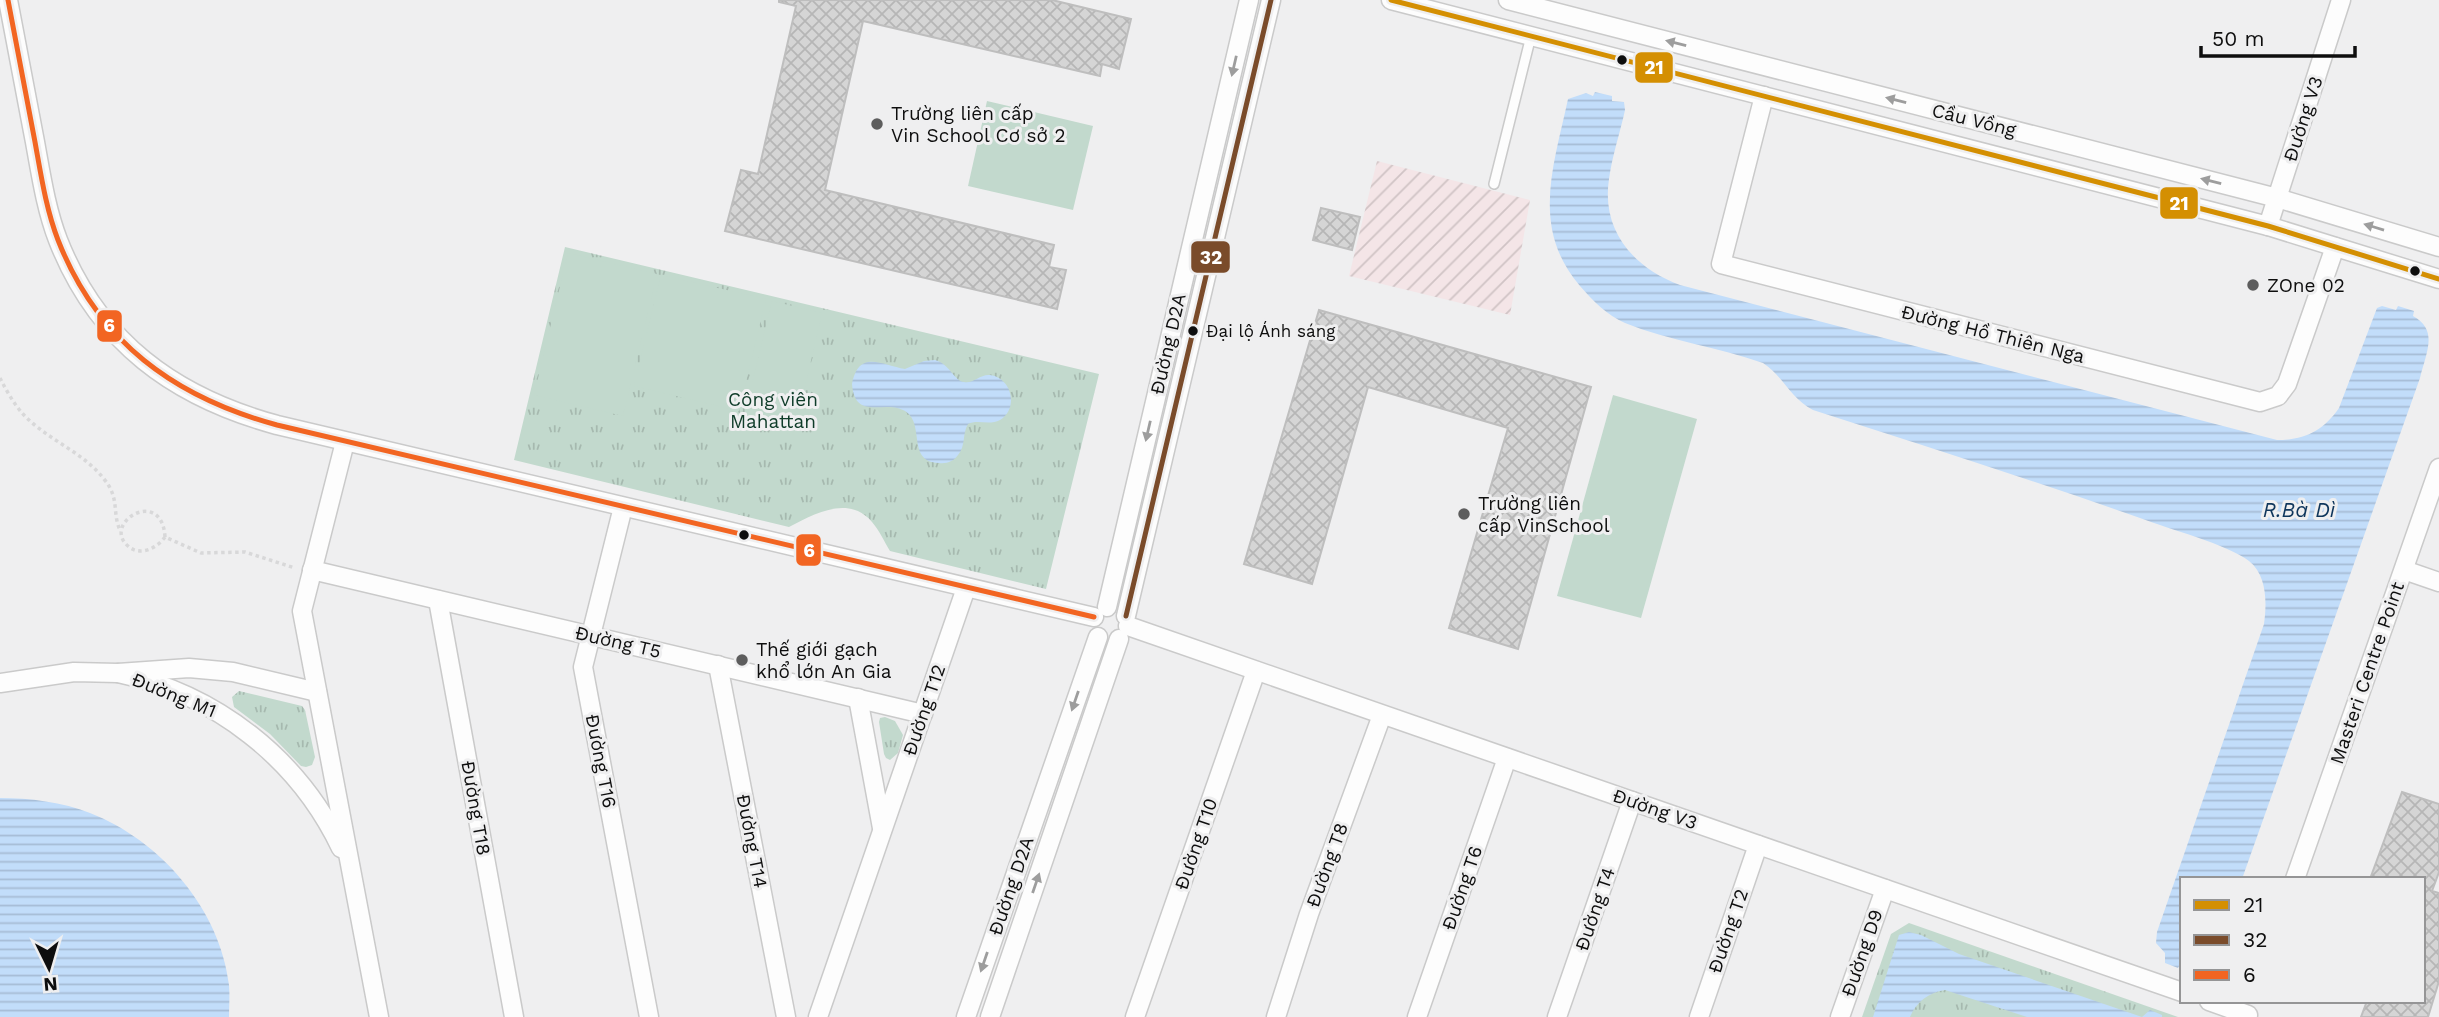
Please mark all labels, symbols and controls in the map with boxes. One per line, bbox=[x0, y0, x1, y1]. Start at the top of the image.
scale bar bbox=[2201, 14, 2355, 58]
text: 50 m bbox=[2212, 26, 2264, 51]
one-way arrow bbox=[1665, 37, 1687, 48]
line badge: 21 bbox=[1634, 51, 1674, 84]
unlabelled marker bbox=[1615, 53, 1629, 67]
one-way arrow bbox=[1228, 55, 1239, 77]
text: 21 bbox=[1644, 56, 1664, 79]
street label: Đường V3 bbox=[2278, 73, 2328, 165]
one-way arrow bbox=[1885, 94, 1907, 105]
street label: Cầu Vồng bbox=[1929, 98, 2019, 142]
place label: Trường liên cấp Vin School Cơ sở 2 bbox=[891, 102, 1066, 147]
marker: Trường liên cấp Vin School Cơ sở 2 bbox=[869, 116, 885, 132]
one-way arrow bbox=[2200, 175, 2222, 186]
line badge: 21 bbox=[2159, 186, 2199, 220]
text: 21 bbox=[2169, 192, 2189, 215]
one-way arrow bbox=[2363, 222, 2384, 232]
line badge: 32 bbox=[1190, 240, 1231, 274]
text: 32 bbox=[1200, 246, 1222, 269]
unlabelled marker bbox=[2408, 264, 2422, 278]
place label: ZOne 02 bbox=[2267, 274, 2345, 297]
marker: ZOne 02 bbox=[2245, 277, 2261, 293]
street label: Đường D2A bbox=[1145, 291, 1191, 397]
street label: Đường Hồ Thiên Nga bbox=[1899, 300, 2087, 368]
line badge: 6 bbox=[96, 309, 123, 343]
text: 6 bbox=[103, 314, 115, 337]
place label: Đại lộ Ánh sáng bbox=[1206, 321, 1336, 341]
marker: Đại lộ Ánh sáng bbox=[1186, 324, 1200, 338]
park label: Công viên Mahattan bbox=[728, 388, 818, 433]
one-way arrow bbox=[1142, 420, 1153, 442]
place label: Trường liên cấp VinSchool bbox=[1478, 492, 1610, 537]
water label: R.Bà Dì bbox=[2263, 497, 2336, 522]
marker: Trường liên cấp VinSchool bbox=[1456, 506, 1472, 522]
unlabelled marker bbox=[737, 528, 751, 542]
line badge: 6 bbox=[795, 533, 822, 567]
text: 6 bbox=[803, 539, 815, 562]
street label: Masteri Centre Point bbox=[2325, 579, 2409, 767]
street label: Đường T5 bbox=[573, 621, 663, 663]
place label: Thế giới gạch khổ lớn An Gia bbox=[756, 638, 892, 683]
marker: Thế giới gạch khổ lớn An Gia bbox=[734, 652, 750, 668]
street label: Đường T12 bbox=[898, 661, 950, 759]
street label: Đường M1 bbox=[128, 668, 220, 722]
one-way arrow bbox=[1069, 691, 1080, 712]
street label: Đường T16 bbox=[581, 712, 621, 810]
street label: Đường T18 bbox=[456, 759, 496, 857]
street label: Đường V3 bbox=[1610, 784, 1700, 834]
street label: Đường T14 bbox=[732, 792, 772, 890]
street label: Đường T10 bbox=[1170, 795, 1222, 893]
street label: Đường T8 bbox=[1301, 820, 1353, 910]
street label: Đường D2A bbox=[983, 833, 1039, 938]
street label: Đường T6 bbox=[1437, 843, 1487, 933]
street label: Đường T4 bbox=[1570, 864, 1620, 954]
one-way arrow bbox=[1031, 872, 1042, 893]
legend bbox=[2180, 877, 2425, 1003]
street label: Đường T2 bbox=[1703, 886, 1753, 976]
text: 21 bbox=[2243, 892, 2263, 917]
street label: Đường D9 bbox=[1836, 906, 1888, 1000]
text: 32 bbox=[2243, 927, 2268, 952]
north arrow bbox=[14, 933, 84, 1003]
one-way arrow bbox=[979, 952, 990, 973]
text: 6 bbox=[2243, 962, 2256, 987]
text: N bbox=[42, 972, 58, 997]

